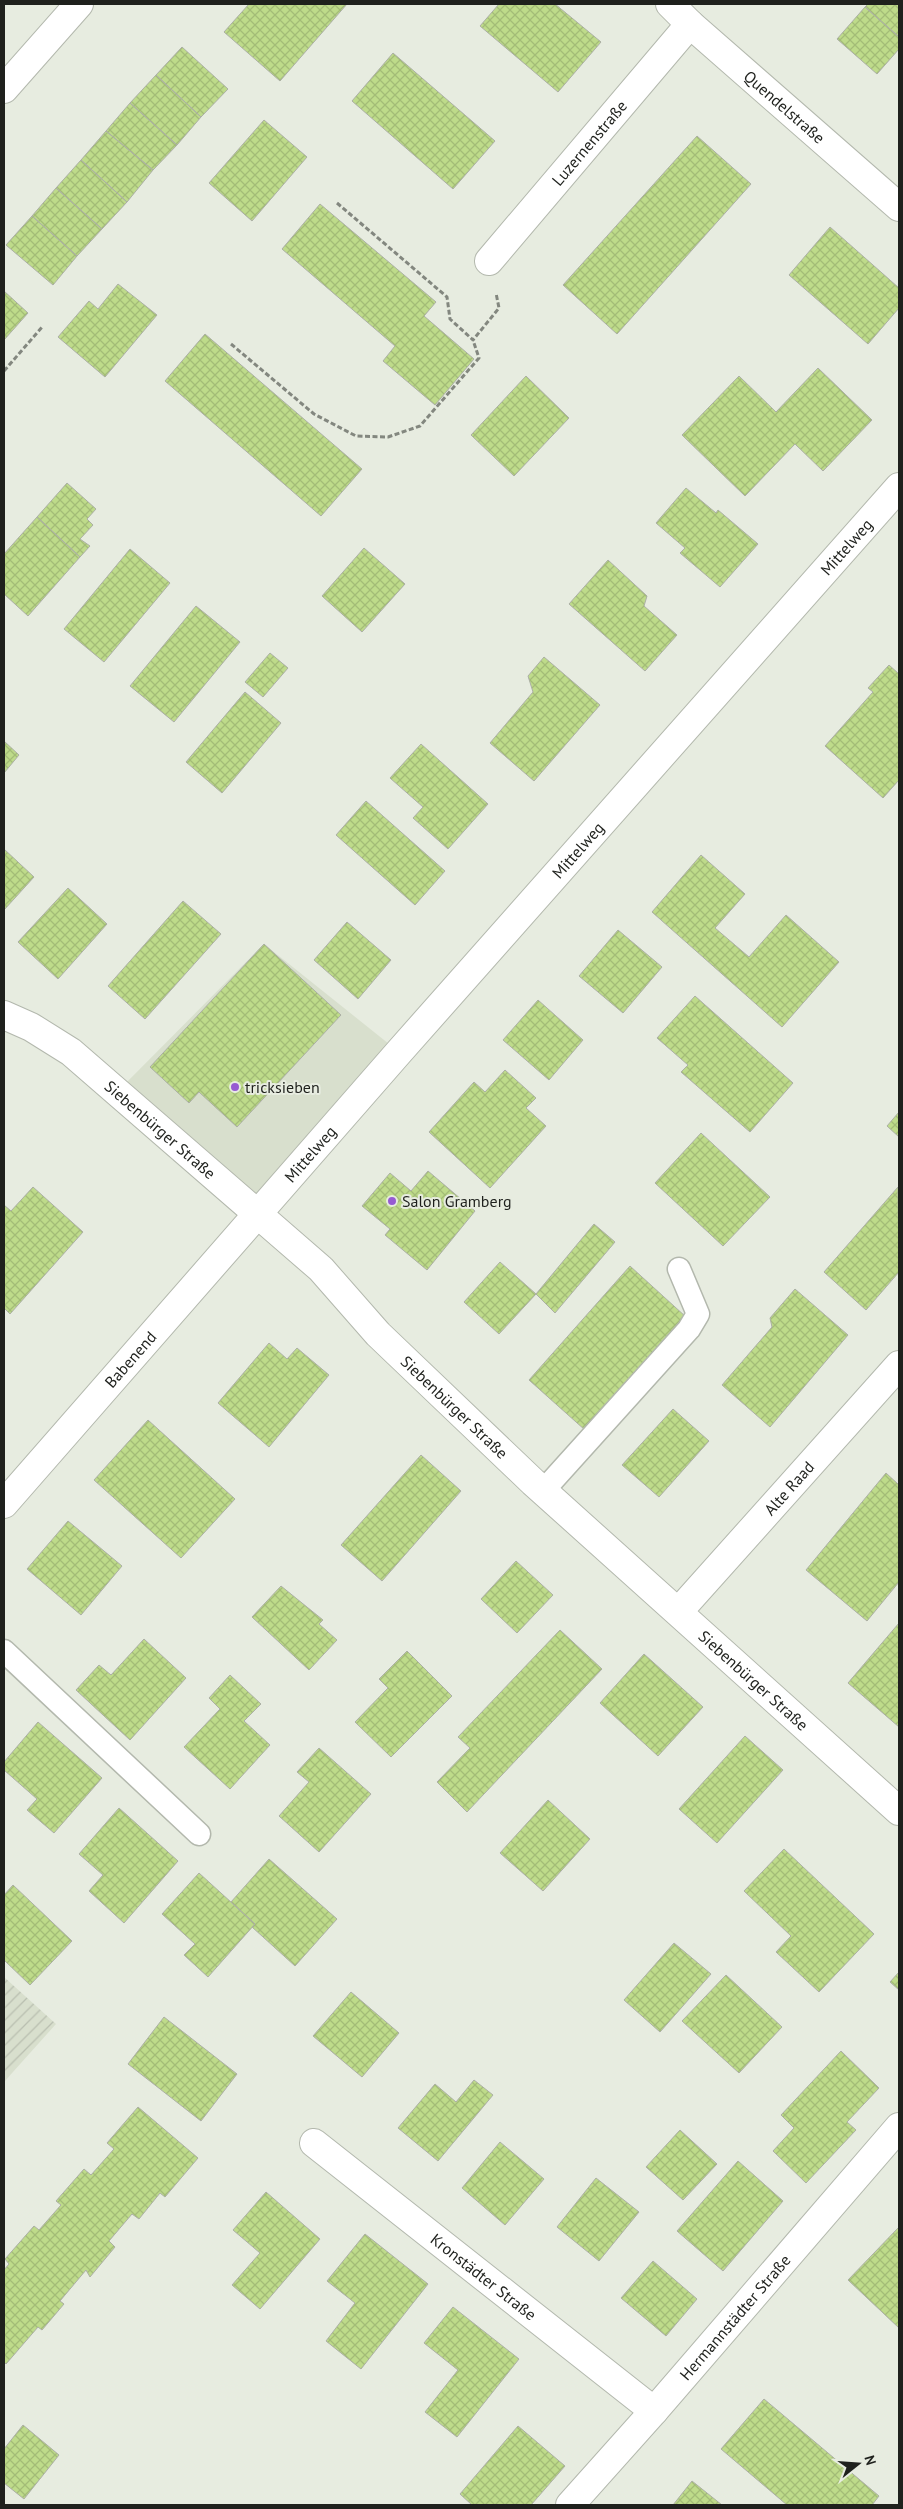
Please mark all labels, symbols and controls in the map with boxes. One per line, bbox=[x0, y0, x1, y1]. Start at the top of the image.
street label: Quendelstraße bbox=[740, 66, 829, 148]
street label: Luzernenstraße bbox=[547, 96, 631, 190]
street label: Mittelweg bbox=[816, 514, 876, 579]
street label: Mittelweg bbox=[548, 818, 608, 882]
street label: Siebenbürger Straße bbox=[101, 1076, 220, 1183]
place label: tricksieben bbox=[245, 1077, 320, 1097]
marker: tricksieben bbox=[229, 1081, 241, 1093]
street label: Mittelweg bbox=[280, 1121, 340, 1186]
place label: Salon Gramberg bbox=[402, 1191, 512, 1211]
marker: Salon Gramberg bbox=[386, 1195, 398, 1207]
street label: Babenend bbox=[100, 1327, 160, 1392]
street label: Siebenbürger Straße bbox=[397, 1351, 512, 1463]
street label: Alte Raad bbox=[760, 1457, 818, 1519]
street label: Siebenbürger Straße bbox=[695, 1626, 812, 1735]
street label: Kronstädter Straße bbox=[427, 2229, 540, 2324]
street label: Hermannstädter Straße bbox=[675, 2250, 795, 2384]
north arrow bbox=[833, 2439, 883, 2489]
text: N bbox=[860, 2453, 880, 2467]

